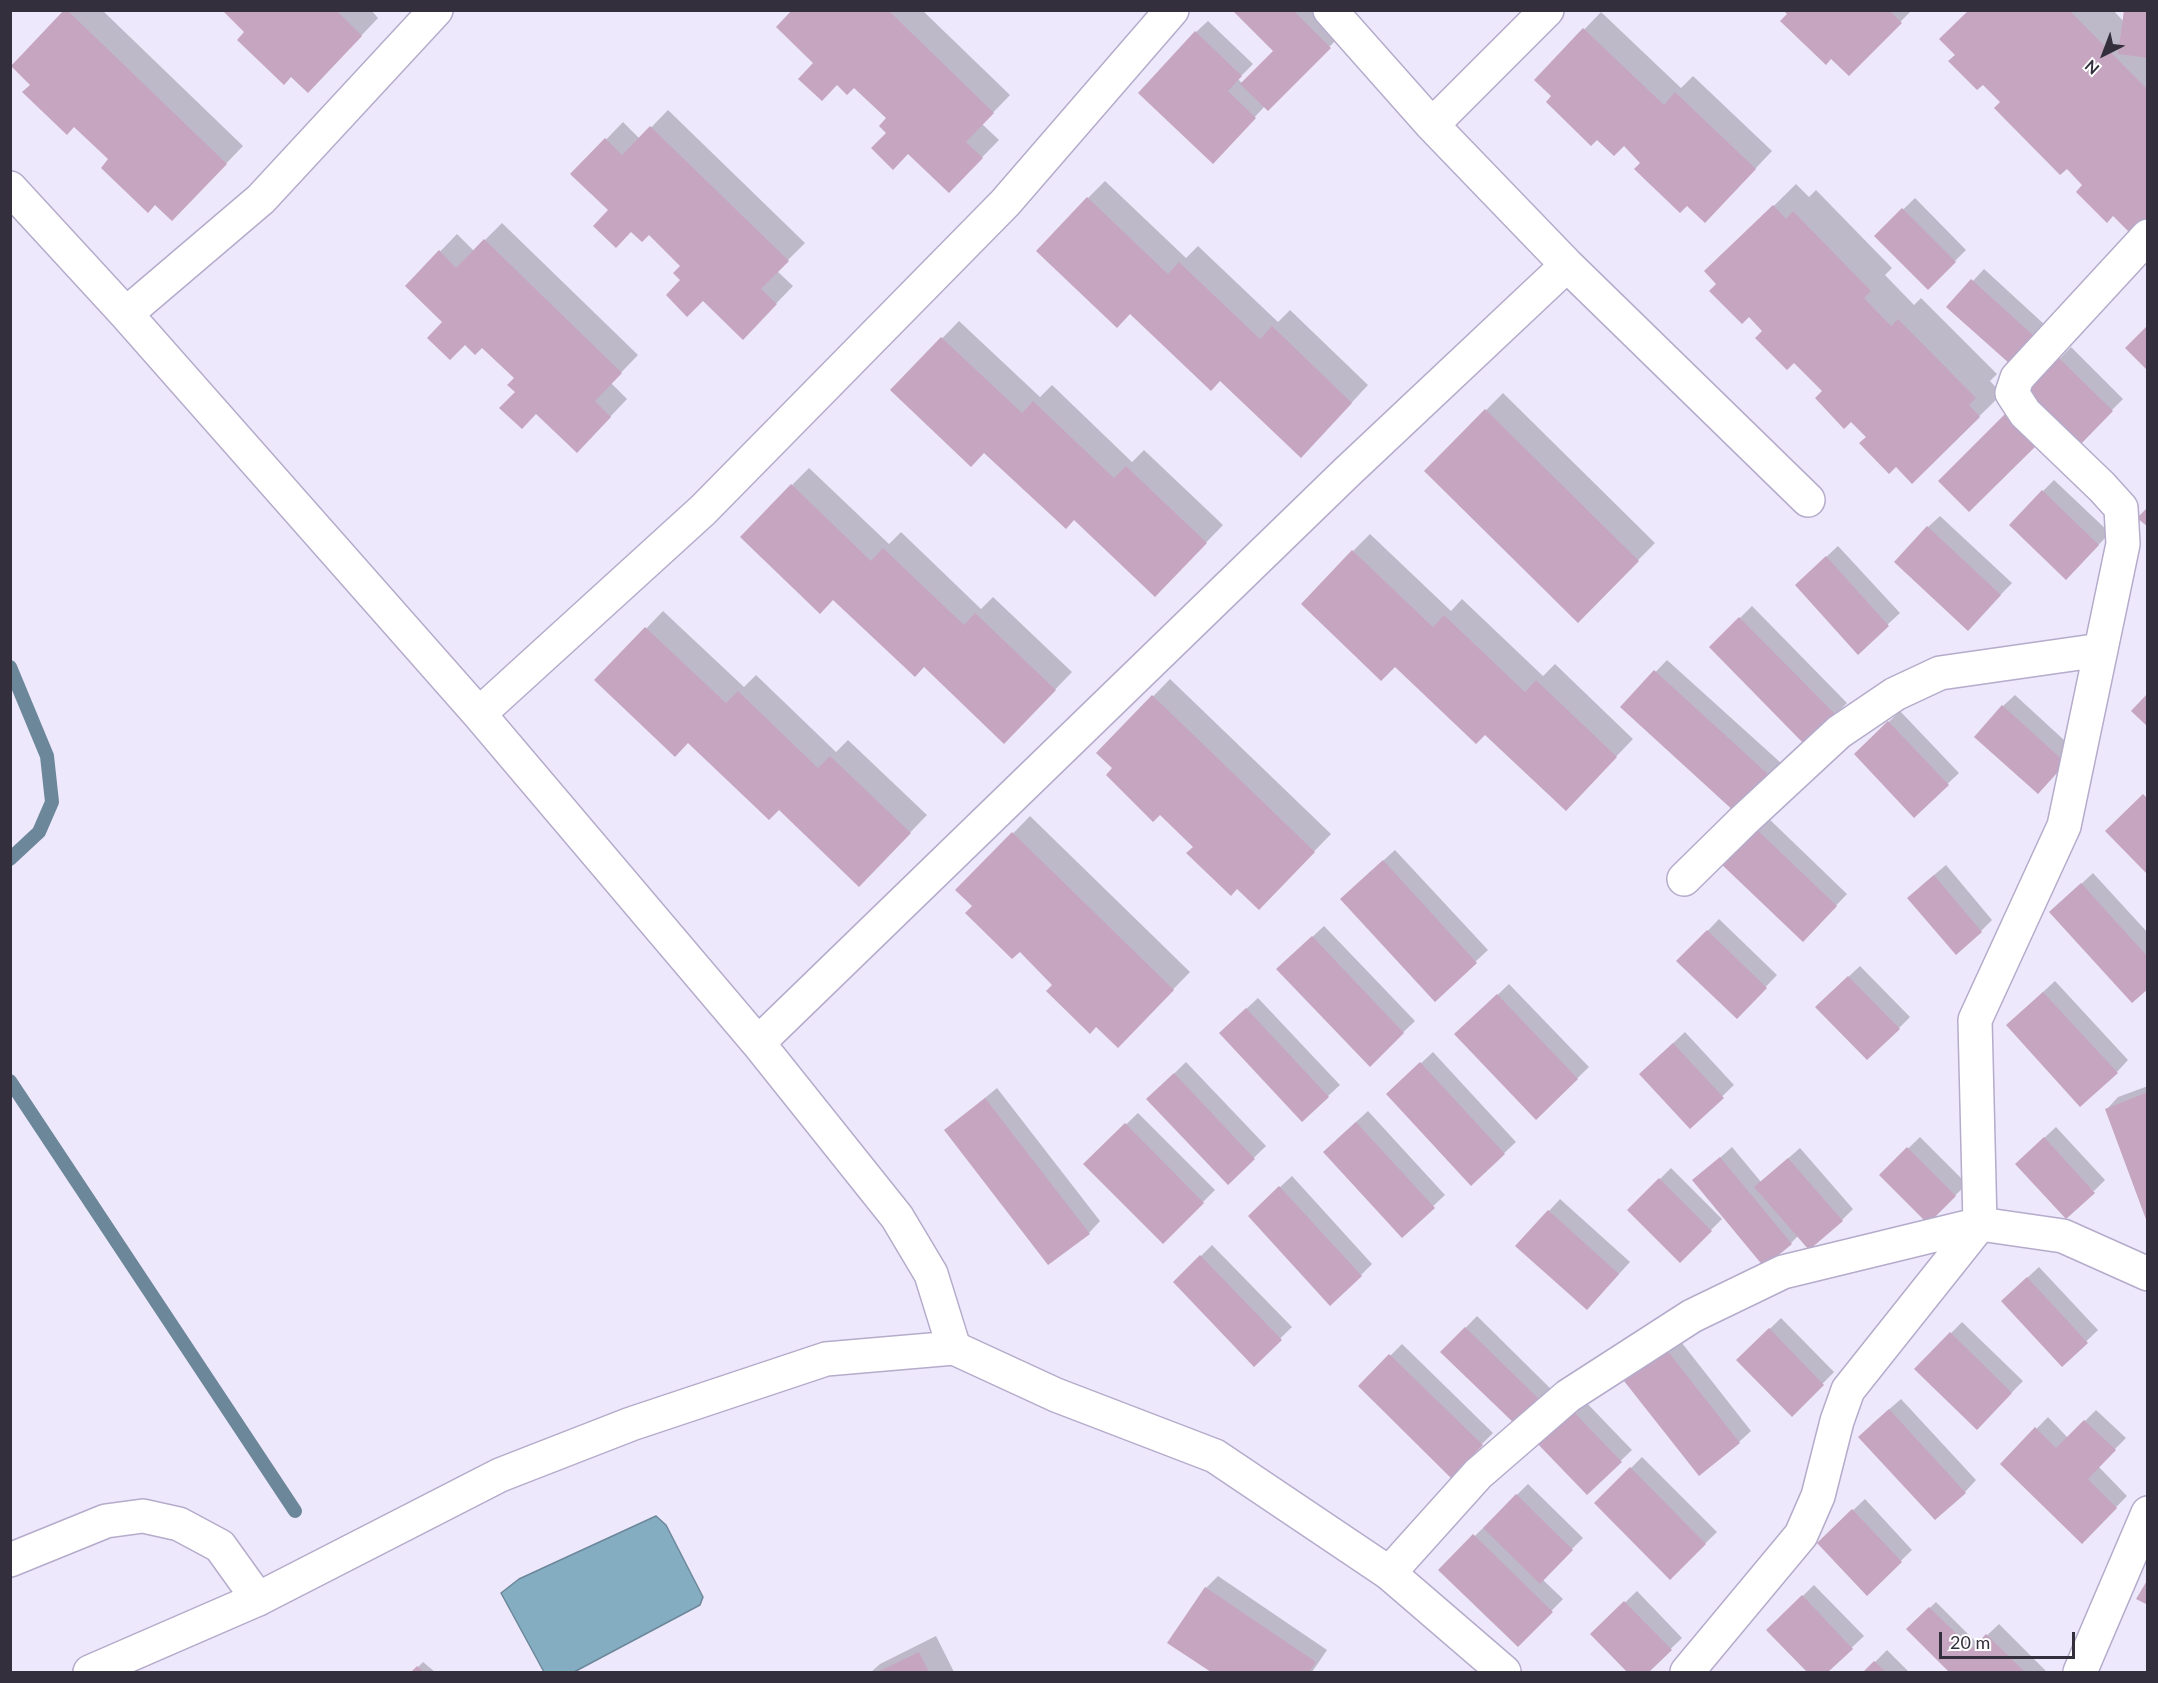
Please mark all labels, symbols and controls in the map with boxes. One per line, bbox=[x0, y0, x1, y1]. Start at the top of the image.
north arrow bbox=[2074, 24, 2134, 84]
text: N bbox=[2081, 57, 2103, 79]
scale bar bbox=[1942, 1620, 2078, 1658]
text: 20 m bbox=[1950, 1631, 1990, 1653]

